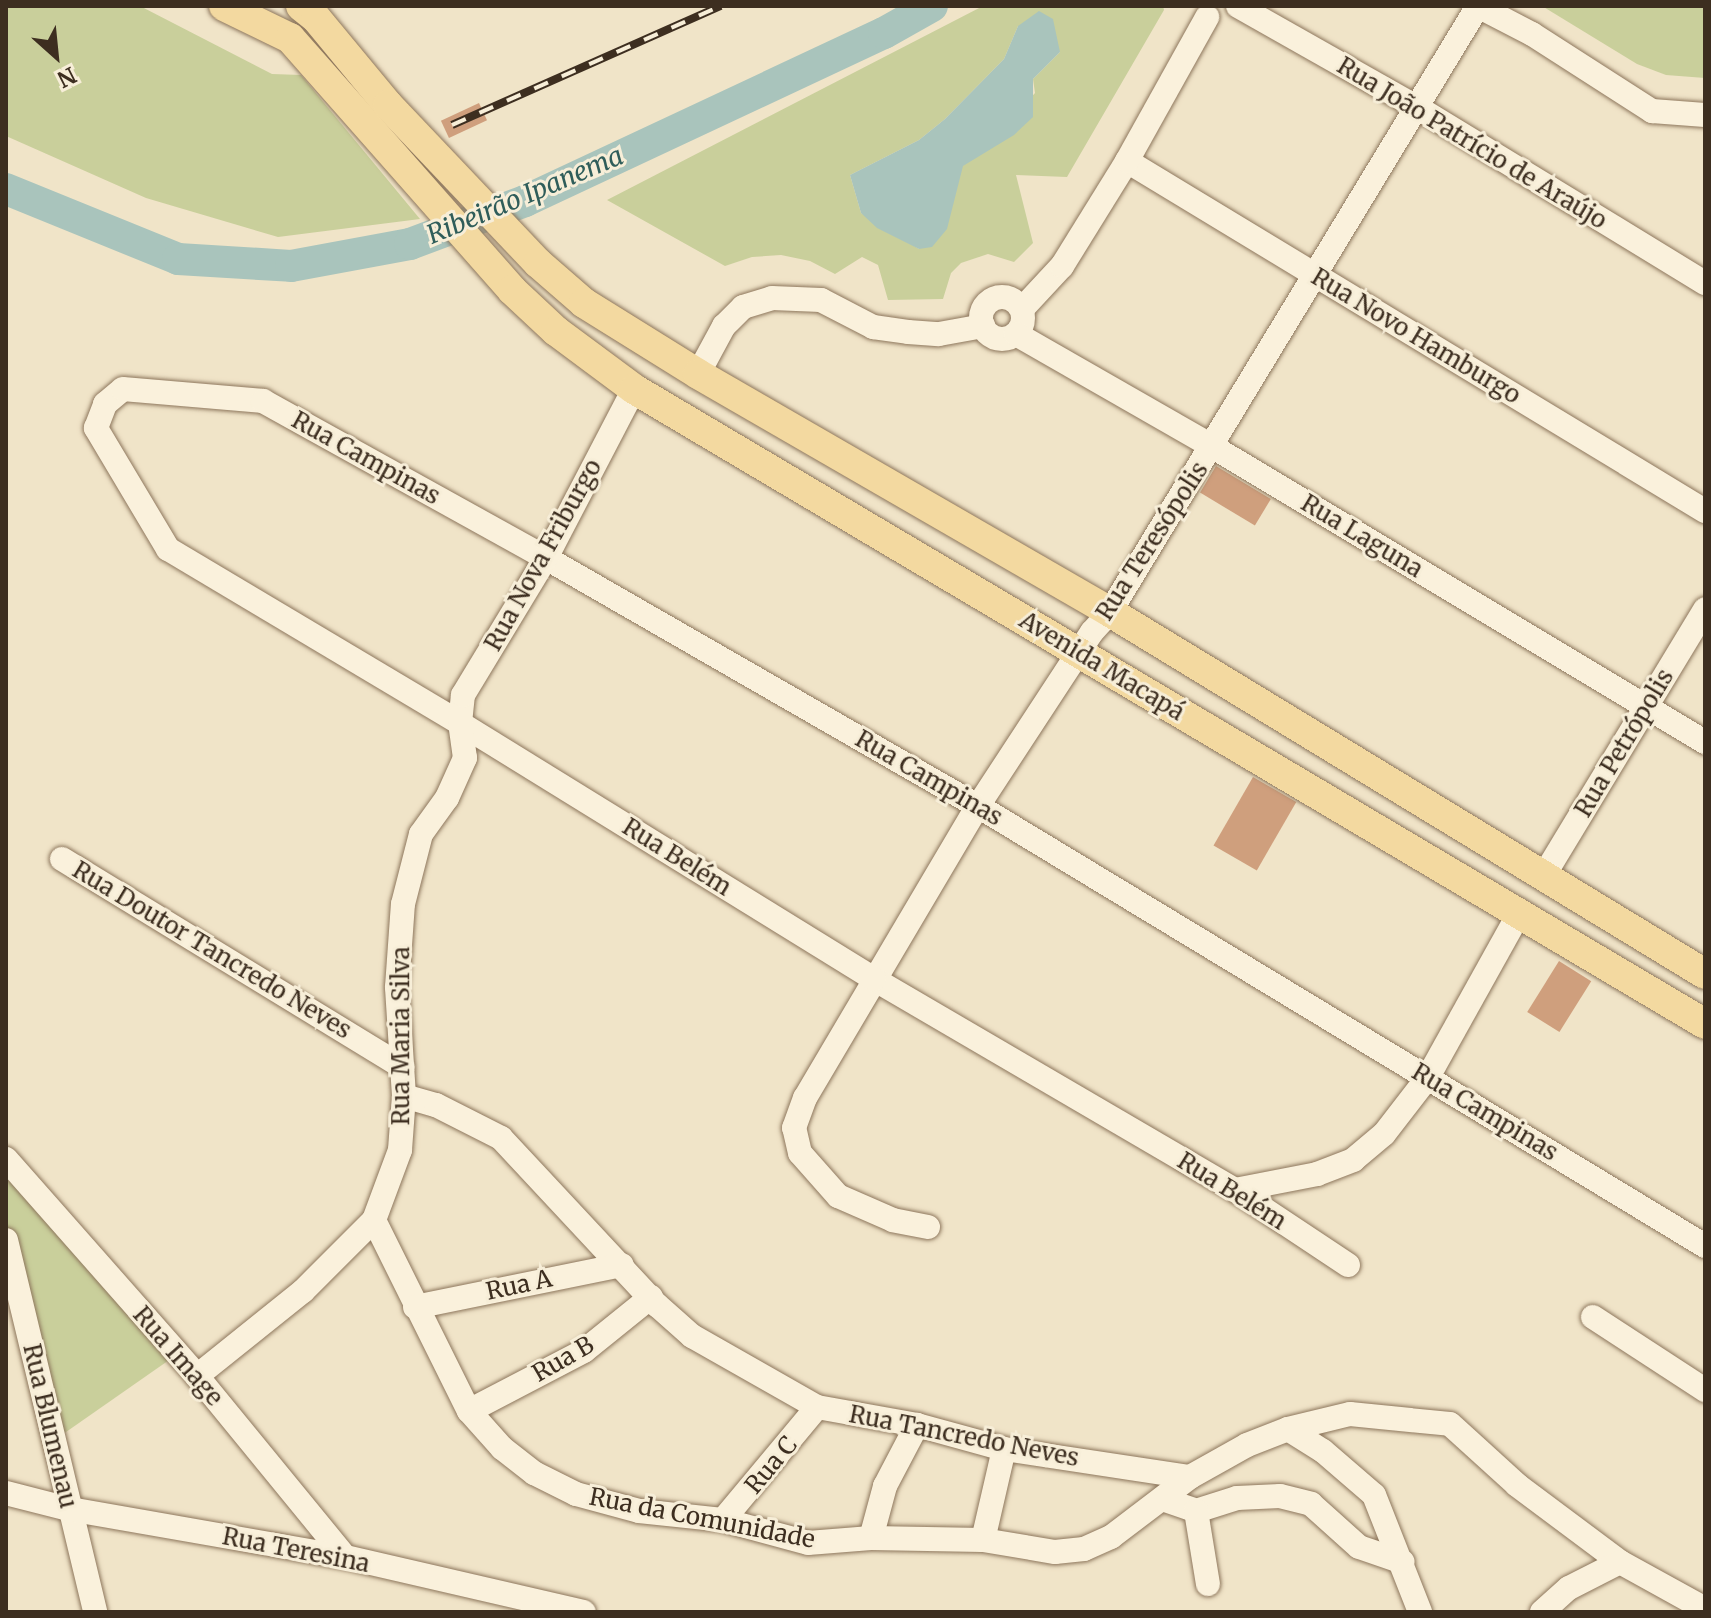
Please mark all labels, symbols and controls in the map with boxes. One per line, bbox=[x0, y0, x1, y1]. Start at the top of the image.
north arrow bbox=[16, 16, 96, 96]
street label: Rua João Patrício de Araújo bbox=[1332, 51, 1612, 235]
text: N bbox=[53, 61, 81, 94]
water label: Ribeirão Ipanema bbox=[422, 140, 628, 250]
street label: Rua Novo Hamburgo bbox=[1306, 262, 1526, 410]
street label: Rua Campinas bbox=[287, 405, 445, 511]
street label: Rua Nova Friburgo bbox=[478, 454, 608, 656]
street label: Rua Teresópolis bbox=[1090, 456, 1214, 626]
street label: Rua Laguna bbox=[1296, 488, 1428, 584]
street label: Avenida Macapá bbox=[1014, 605, 1190, 727]
street label: Rua Petrópolis bbox=[1569, 664, 1679, 822]
street label: Rua Campinas bbox=[850, 724, 1008, 832]
street label: Rua Belém bbox=[617, 812, 737, 902]
street label: Rua Doutor Tancredo Neves bbox=[67, 855, 357, 1045]
street label: Rua Maria Silva bbox=[387, 947, 415, 1125]
street label: Rua Campinas bbox=[1407, 1057, 1563, 1167]
street label: Rua Belém bbox=[1172, 1146, 1292, 1236]
street label: Rua A bbox=[483, 1264, 555, 1306]
street label: Rua Image bbox=[127, 1301, 229, 1411]
street label: Rua B bbox=[527, 1330, 599, 1388]
street label: Rua Blumenau bbox=[17, 1341, 83, 1511]
street label: Rua Tancredo Neves bbox=[847, 1400, 1081, 1472]
street label: Rua C bbox=[739, 1431, 803, 1499]
street label: Rua da Comunidade bbox=[587, 1482, 817, 1554]
street label: Rua Teresina bbox=[220, 1522, 372, 1578]

